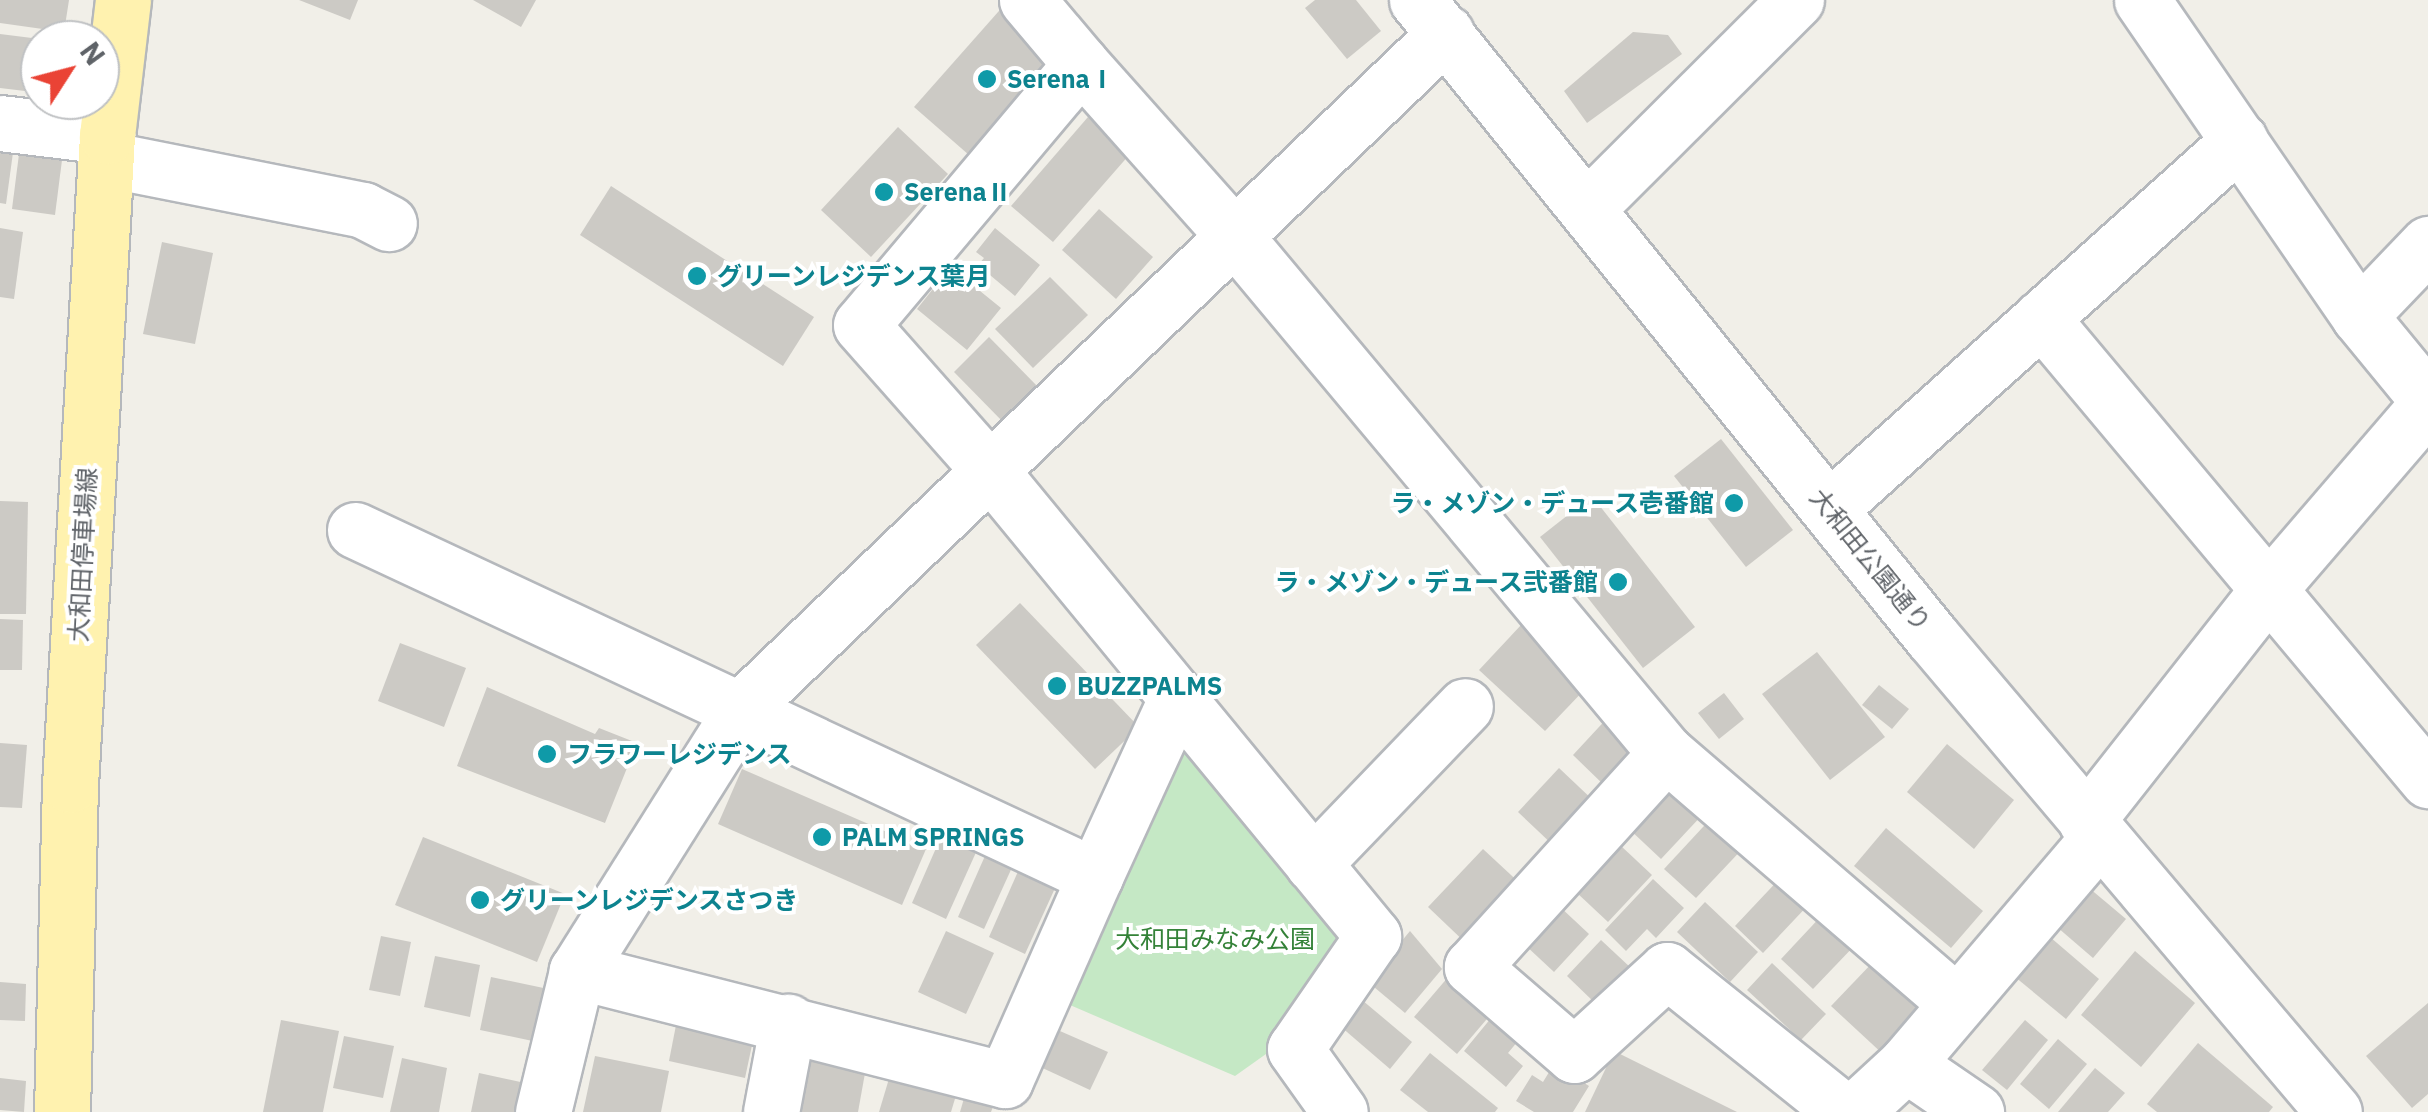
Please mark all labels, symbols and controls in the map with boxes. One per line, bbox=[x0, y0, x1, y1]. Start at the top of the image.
north arrow bbox=[20, 20, 120, 120]
text: N bbox=[72, 34, 114, 72]
place label: SerenaⅠ bbox=[1007, 64, 1115, 94]
marker: SerenaⅠ bbox=[976, 68, 998, 90]
place label: SerenaⅡ bbox=[904, 177, 1012, 207]
marker: SerenaⅡ bbox=[873, 181, 895, 203]
place label: グリーンレジデンス葉月 bbox=[717, 261, 992, 291]
marker: グリーンレジデンス葉月 bbox=[686, 265, 708, 287]
street label: 大和田停車場線 bbox=[63, 467, 103, 643]
street label: 大和田公園通り bbox=[1803, 483, 1937, 637]
place label: ラ・メゾン・デュース壱番館 bbox=[1389, 488, 1714, 518]
marker: ラ・メゾン・デュース壱番館 bbox=[1723, 492, 1745, 514]
place label: ラ・メゾン・デュース弐番館 bbox=[1273, 567, 1598, 597]
marker: ラ・メゾン・デュース弐番館 bbox=[1607, 571, 1629, 593]
place label: BUZZPALMS bbox=[1077, 671, 1222, 701]
marker: BUZZPALMS bbox=[1046, 675, 1068, 697]
place label: フラワーレジデンス bbox=[567, 739, 792, 769]
marker: フラワーレジデンス bbox=[536, 743, 558, 765]
place label: PALM SPRINGS bbox=[842, 822, 1025, 852]
marker: PALM SPRINGS bbox=[811, 826, 833, 848]
place label: グリーンレジデンスさつき bbox=[500, 885, 800, 915]
marker: グリーンレジデンスさつき bbox=[469, 889, 491, 911]
park label: 大和田みなみ公園 bbox=[1115, 924, 1315, 954]

